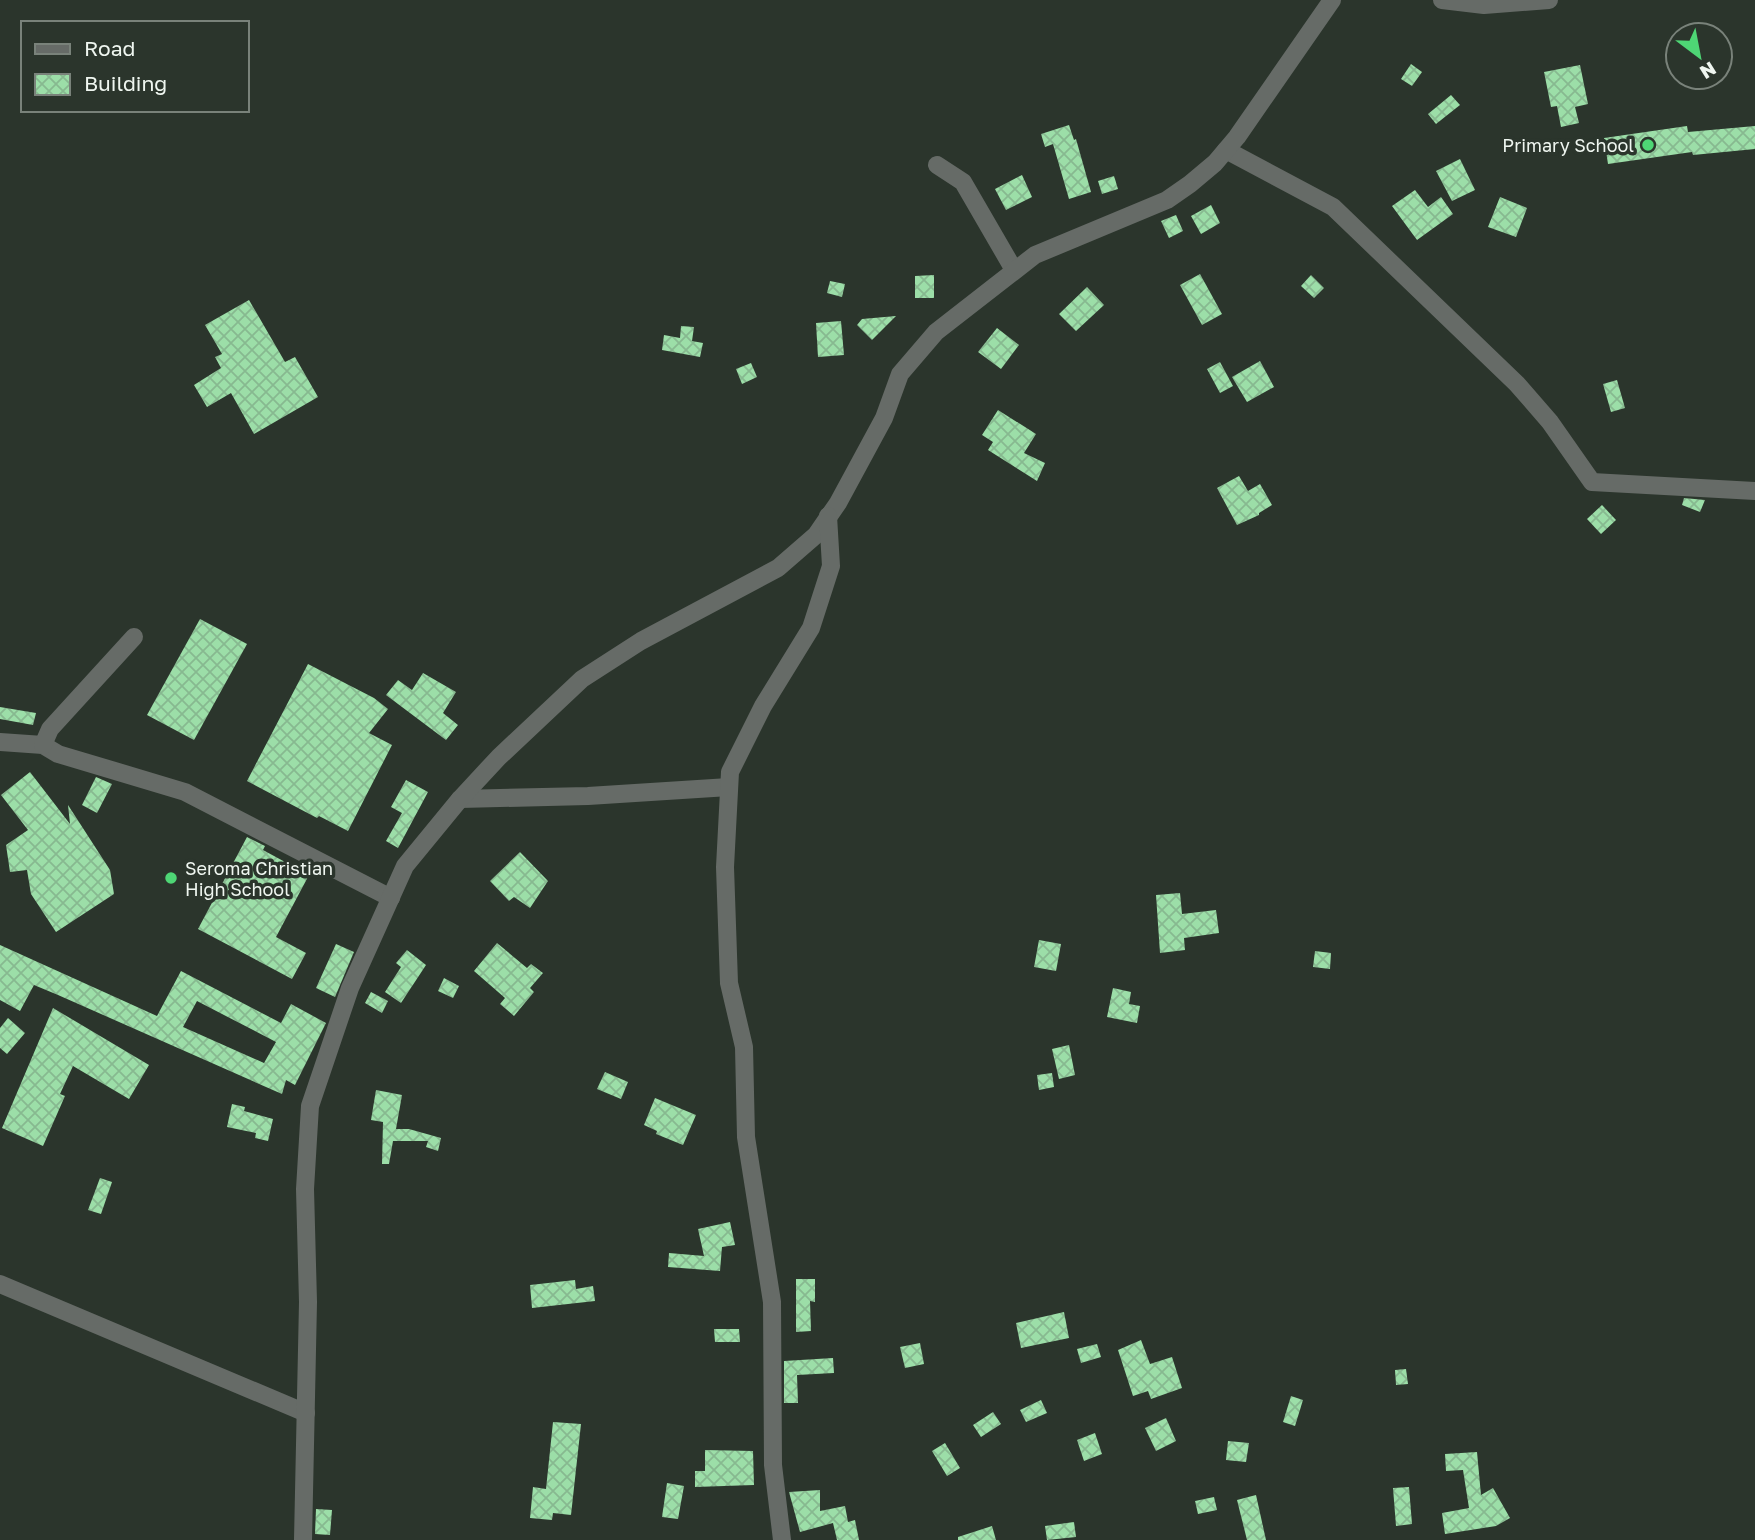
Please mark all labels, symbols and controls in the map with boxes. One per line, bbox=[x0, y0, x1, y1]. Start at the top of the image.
legend bbox=[21, 21, 248, 112]
north arrow bbox=[1664, 21, 1734, 91]
text: Road bbox=[84, 35, 135, 61]
text: N bbox=[1696, 57, 1720, 84]
text: Building bbox=[84, 70, 167, 96]
place label: Primary School bbox=[1502, 134, 1634, 156]
marker: Primary School bbox=[1640, 137, 1656, 153]
place label: Seroma Christian High School bbox=[185, 857, 333, 900]
marker: Seroma Christian High School bbox=[163, 870, 179, 886]

